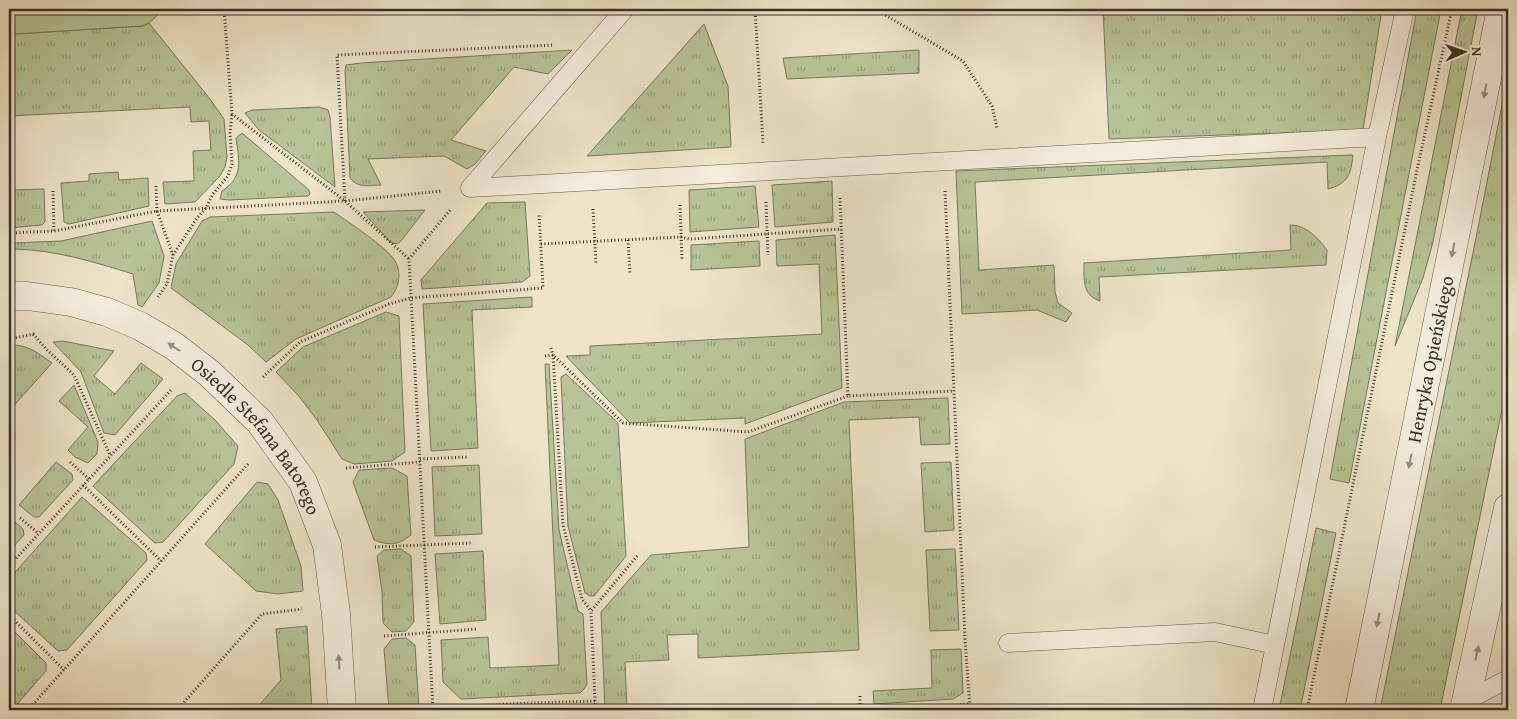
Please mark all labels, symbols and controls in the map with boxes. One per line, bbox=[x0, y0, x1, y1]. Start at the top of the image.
north arrow bbox=[1440, 28, 1490, 78]
text: N bbox=[1467, 47, 1487, 57]
one-way arrow bbox=[1480, 83, 1488, 99]
one-way arrow bbox=[1448, 243, 1456, 259]
street label: Henryka Opieńskiego bbox=[1400, 273, 1461, 445]
one-way arrow bbox=[168, 342, 181, 352]
street label: Osiedle Stefana Batorego bbox=[185, 350, 328, 519]
one-way arrow bbox=[1406, 453, 1414, 469]
one-way arrow bbox=[1373, 613, 1381, 629]
one-way arrow bbox=[1473, 645, 1481, 661]
one-way arrow bbox=[334, 653, 342, 669]

